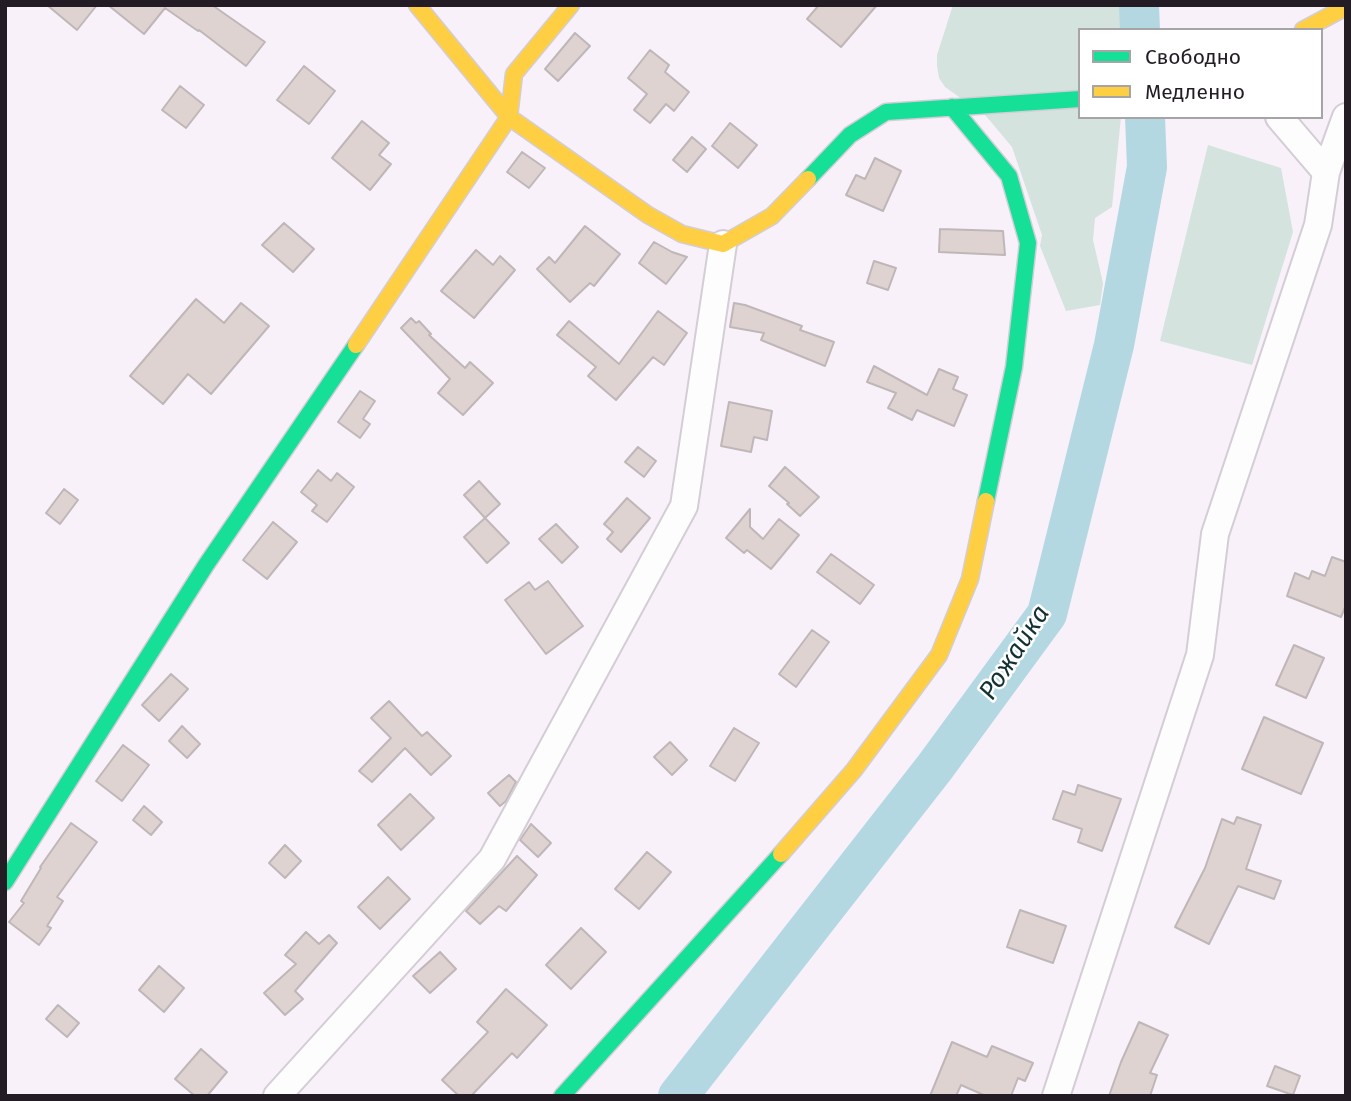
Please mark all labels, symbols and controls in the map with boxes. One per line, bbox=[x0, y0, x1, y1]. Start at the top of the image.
legend bbox=[1078, 28, 1323, 119]
text: Свободно bbox=[1145, 44, 1241, 70]
text: Медленно bbox=[1145, 79, 1245, 105]
water label: Рожайка bbox=[973, 600, 1057, 706]

